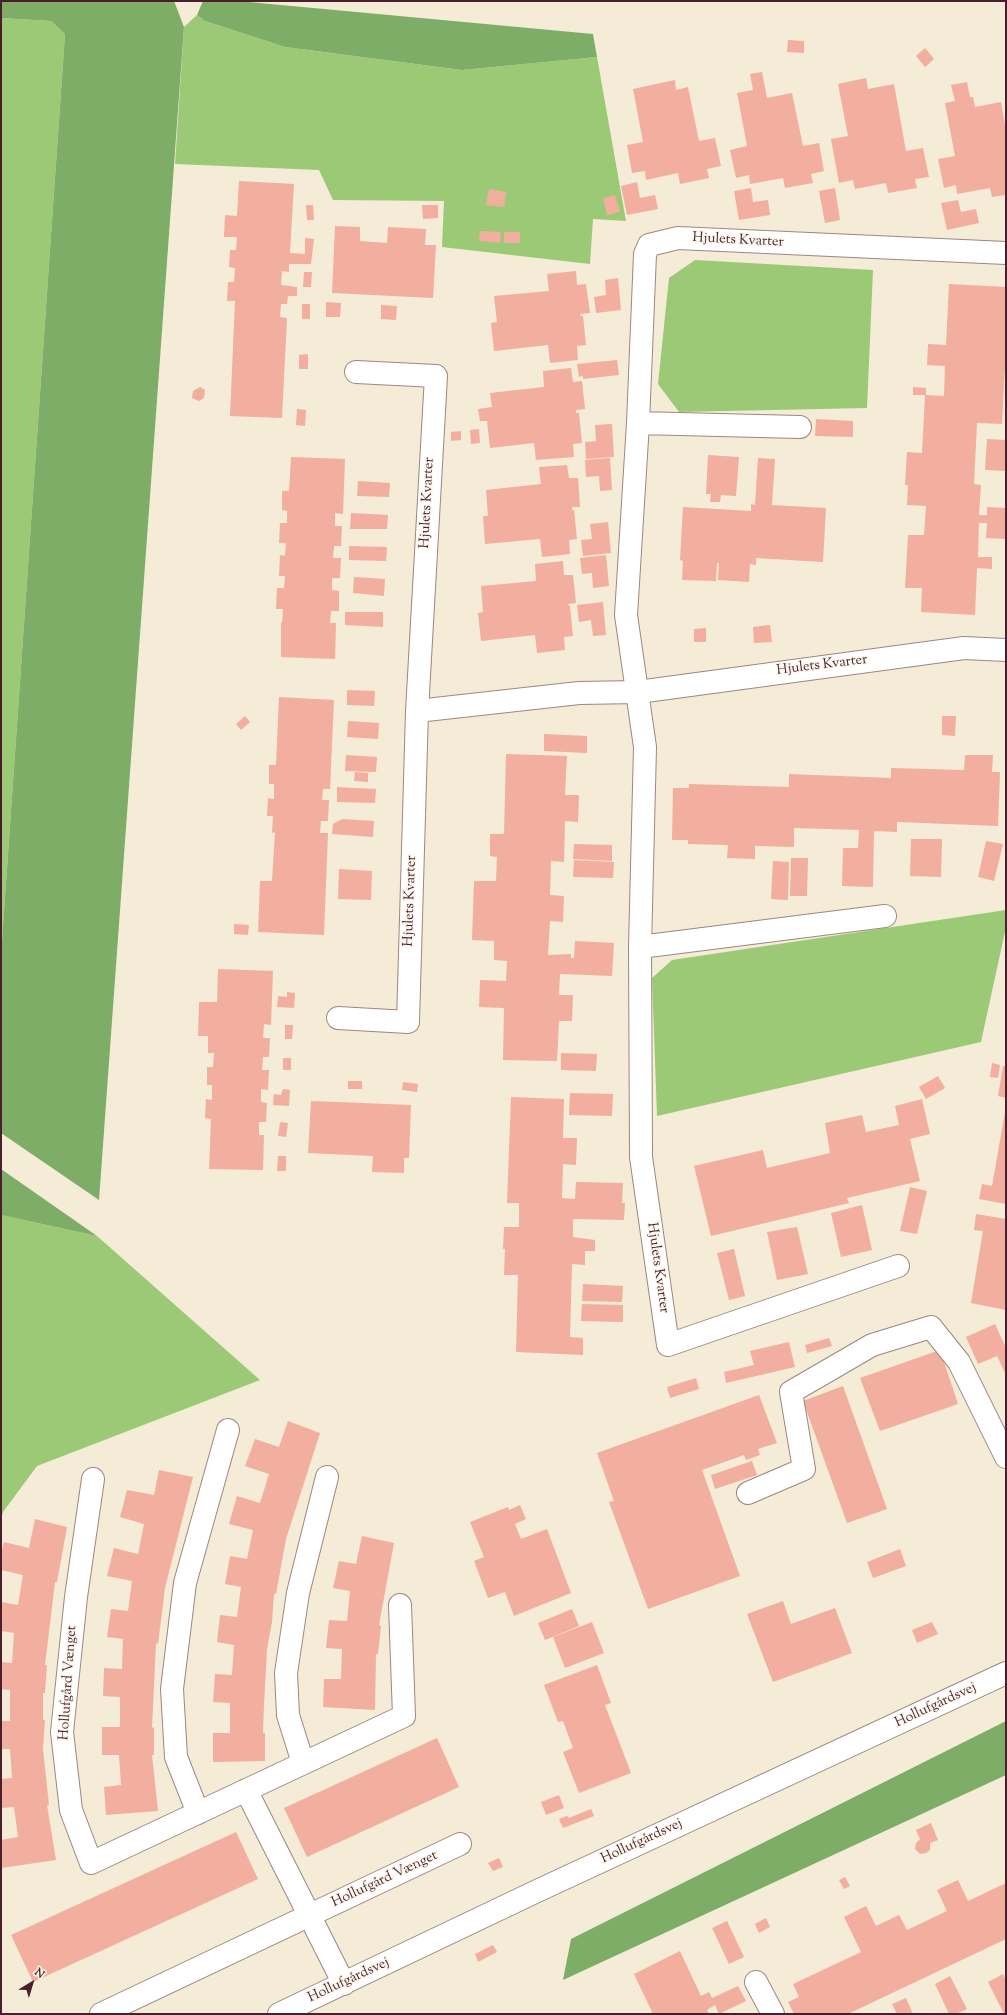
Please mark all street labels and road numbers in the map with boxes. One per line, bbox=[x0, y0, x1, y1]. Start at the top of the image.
street label: Hjulets Kvarter bbox=[692, 230, 784, 252]
street label: Hjulets Kvarter bbox=[417, 457, 439, 549]
street label: Hjulets Kvarter bbox=[776, 652, 868, 680]
street label: Hjulets Kvarter bbox=[401, 855, 421, 947]
street label: Hjulets Kvarter bbox=[642, 1222, 672, 1314]
street label: Hollufgård Vænget bbox=[57, 1625, 81, 1741]
street label: Hollufgårdsvej bbox=[893, 1680, 979, 1732]
street label: Hollufgårdsvej bbox=[599, 1816, 685, 1868]
street label: Hollufgård Vænget bbox=[329, 1848, 441, 1912]
street label: Hollufgårdsvej bbox=[306, 1955, 392, 2007]

